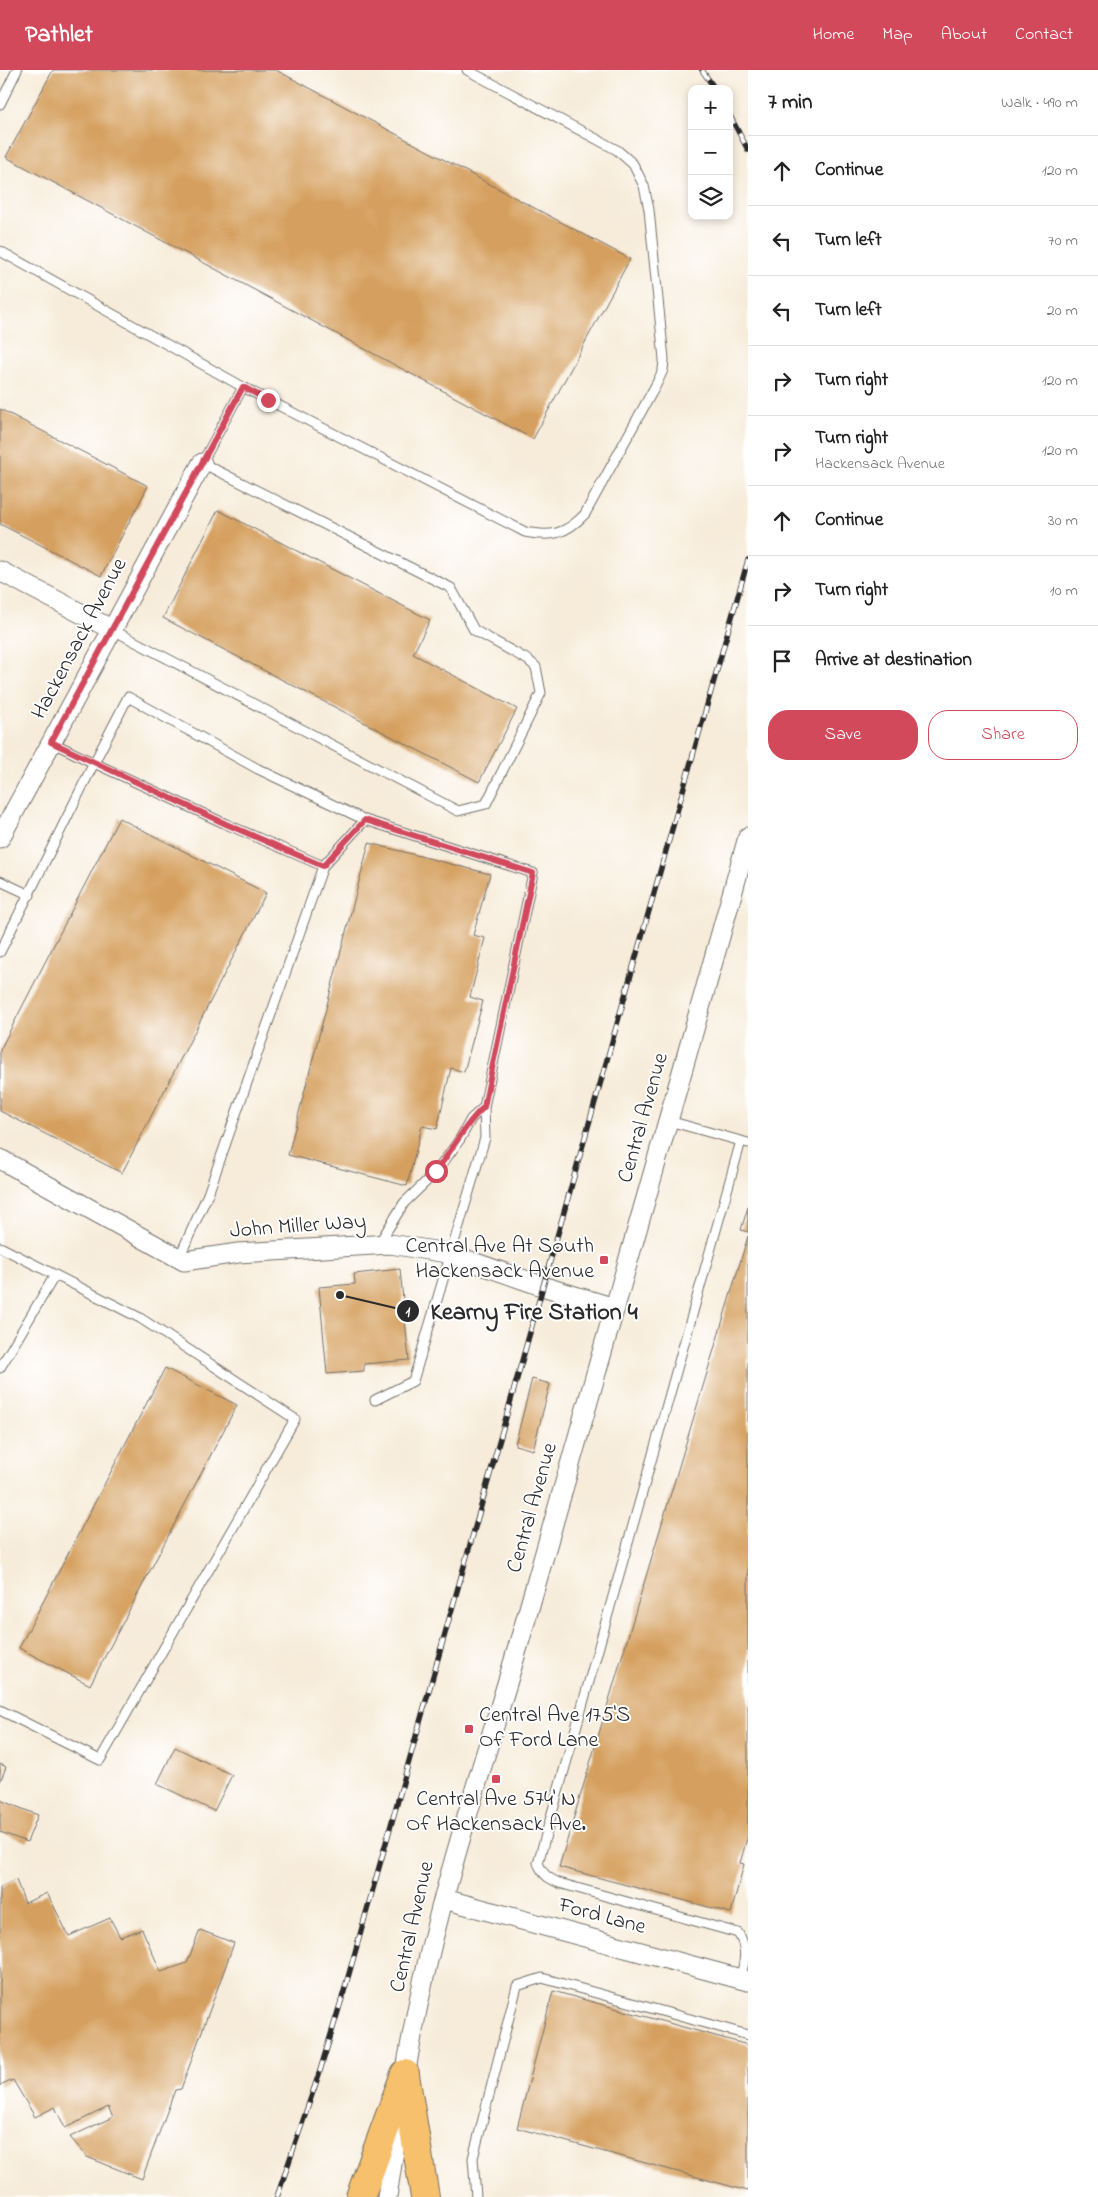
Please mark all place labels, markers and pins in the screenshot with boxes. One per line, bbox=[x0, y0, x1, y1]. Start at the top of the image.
place label: Central Ave At South Hackensack Avenue bbox=[406, 1231, 594, 1288]
marker: Central Ave At South Hackensack Avenue bbox=[598, 1254, 610, 1266]
callout: Kearny Fire Station 4 bbox=[396, 1291, 648, 1330]
place label: Central Ave 175'S Of Ford Lane bbox=[479, 1700, 630, 1757]
marker: Central Ave 175'S Of Ford Lane bbox=[463, 1723, 475, 1735]
marker: Central Ave 574' N Of Hackensack Ave. bbox=[490, 1773, 502, 1785]
place label: Central Ave 574' N Of Hackensack Ave. bbox=[406, 1784, 586, 1841]

